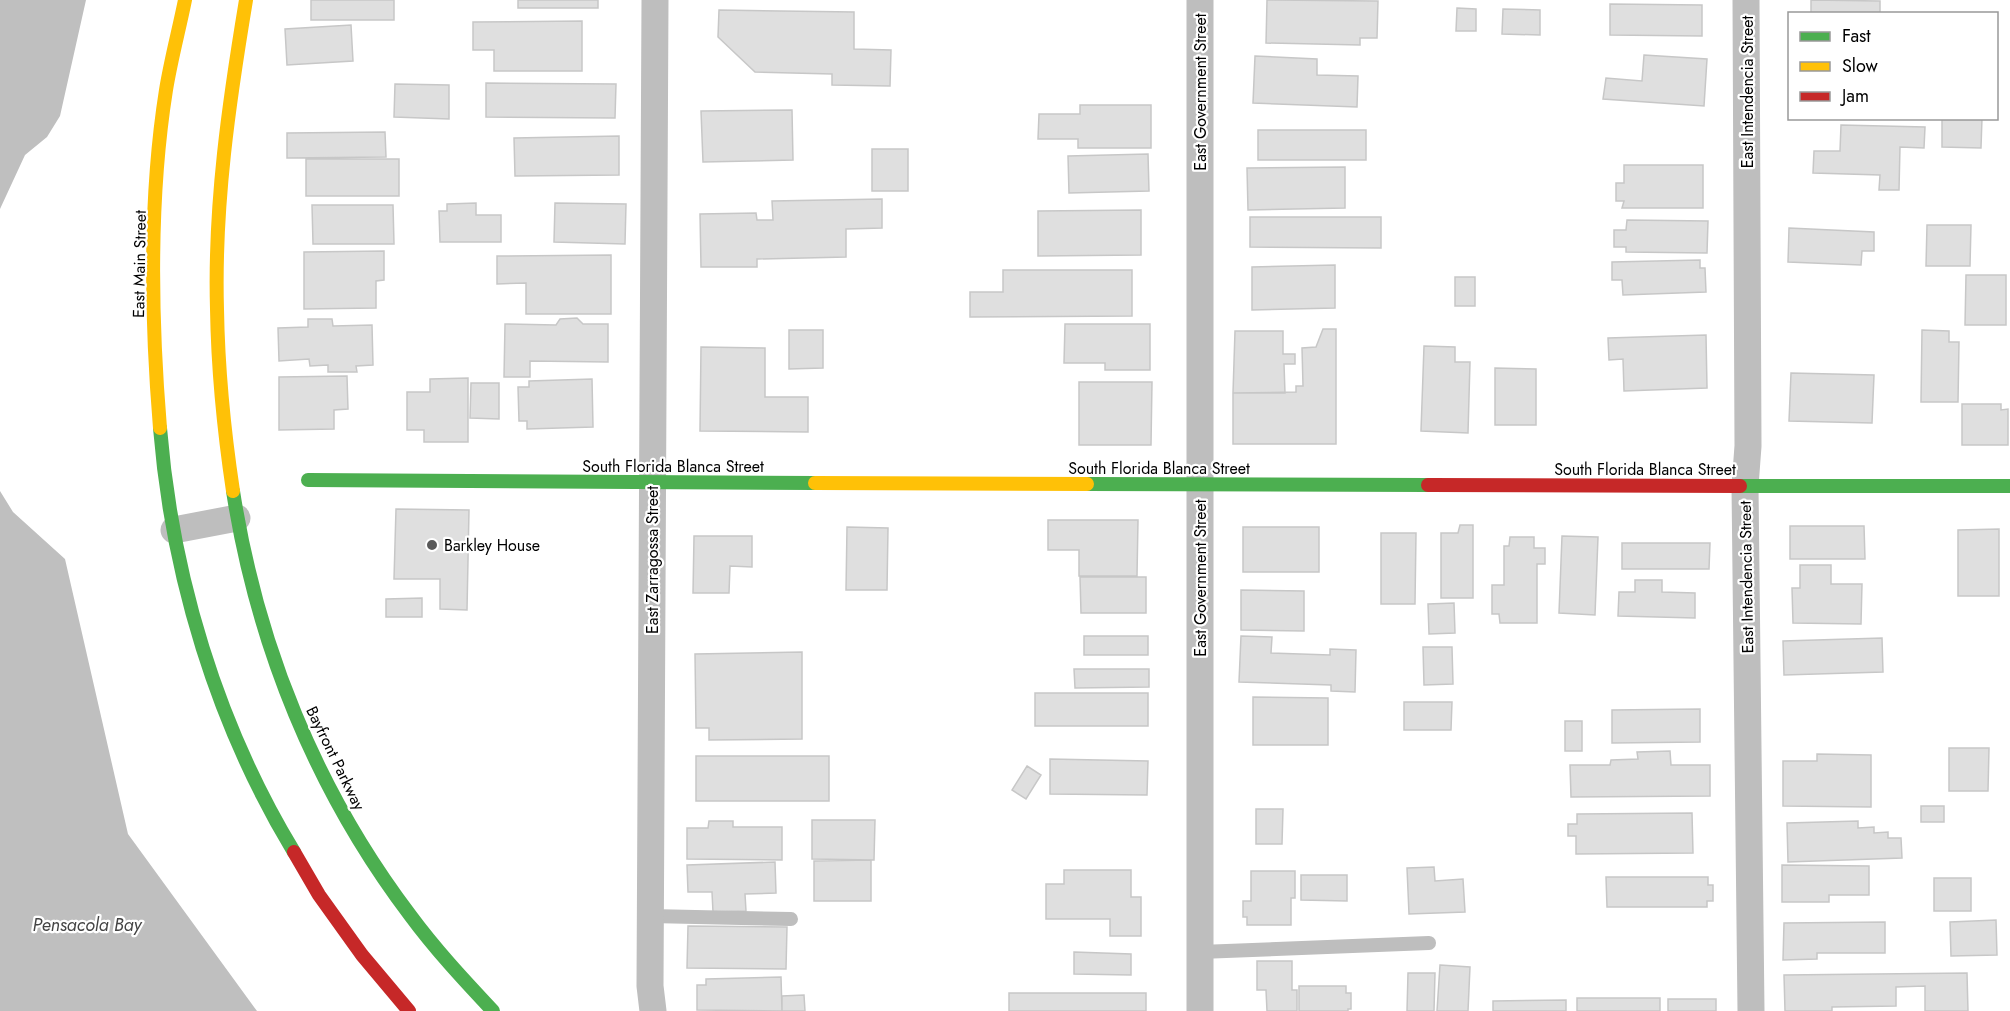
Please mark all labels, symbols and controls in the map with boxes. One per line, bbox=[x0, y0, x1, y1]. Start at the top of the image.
legend bbox=[1788, 12, 1998, 120]
street label: East Government Street bbox=[1189, 13, 1212, 171]
street label: East Intendencia Street bbox=[1736, 16, 1759, 168]
text: Fast bbox=[1842, 23, 1871, 49]
text: Slow bbox=[1842, 53, 1879, 79]
text: Jam bbox=[1840, 83, 1869, 109]
street label: East Main Street bbox=[127, 210, 152, 318]
street label: South Florida Blanca Street bbox=[582, 455, 764, 478]
street label: South Florida Blanca Street bbox=[1068, 457, 1250, 480]
street label: South Florida Blanca Street bbox=[1554, 458, 1736, 481]
street label: East Zarragossa Street bbox=[641, 486, 664, 634]
street label: East Government Street bbox=[1189, 499, 1212, 657]
street label: East Intendencia Street bbox=[1734, 500, 1759, 653]
place label: Barkley House bbox=[444, 534, 540, 557]
marker: Barkley House bbox=[425, 538, 439, 552]
street label: Bayfront Parkway bbox=[300, 702, 371, 815]
water label: Pensacola Bay bbox=[33, 912, 143, 938]

